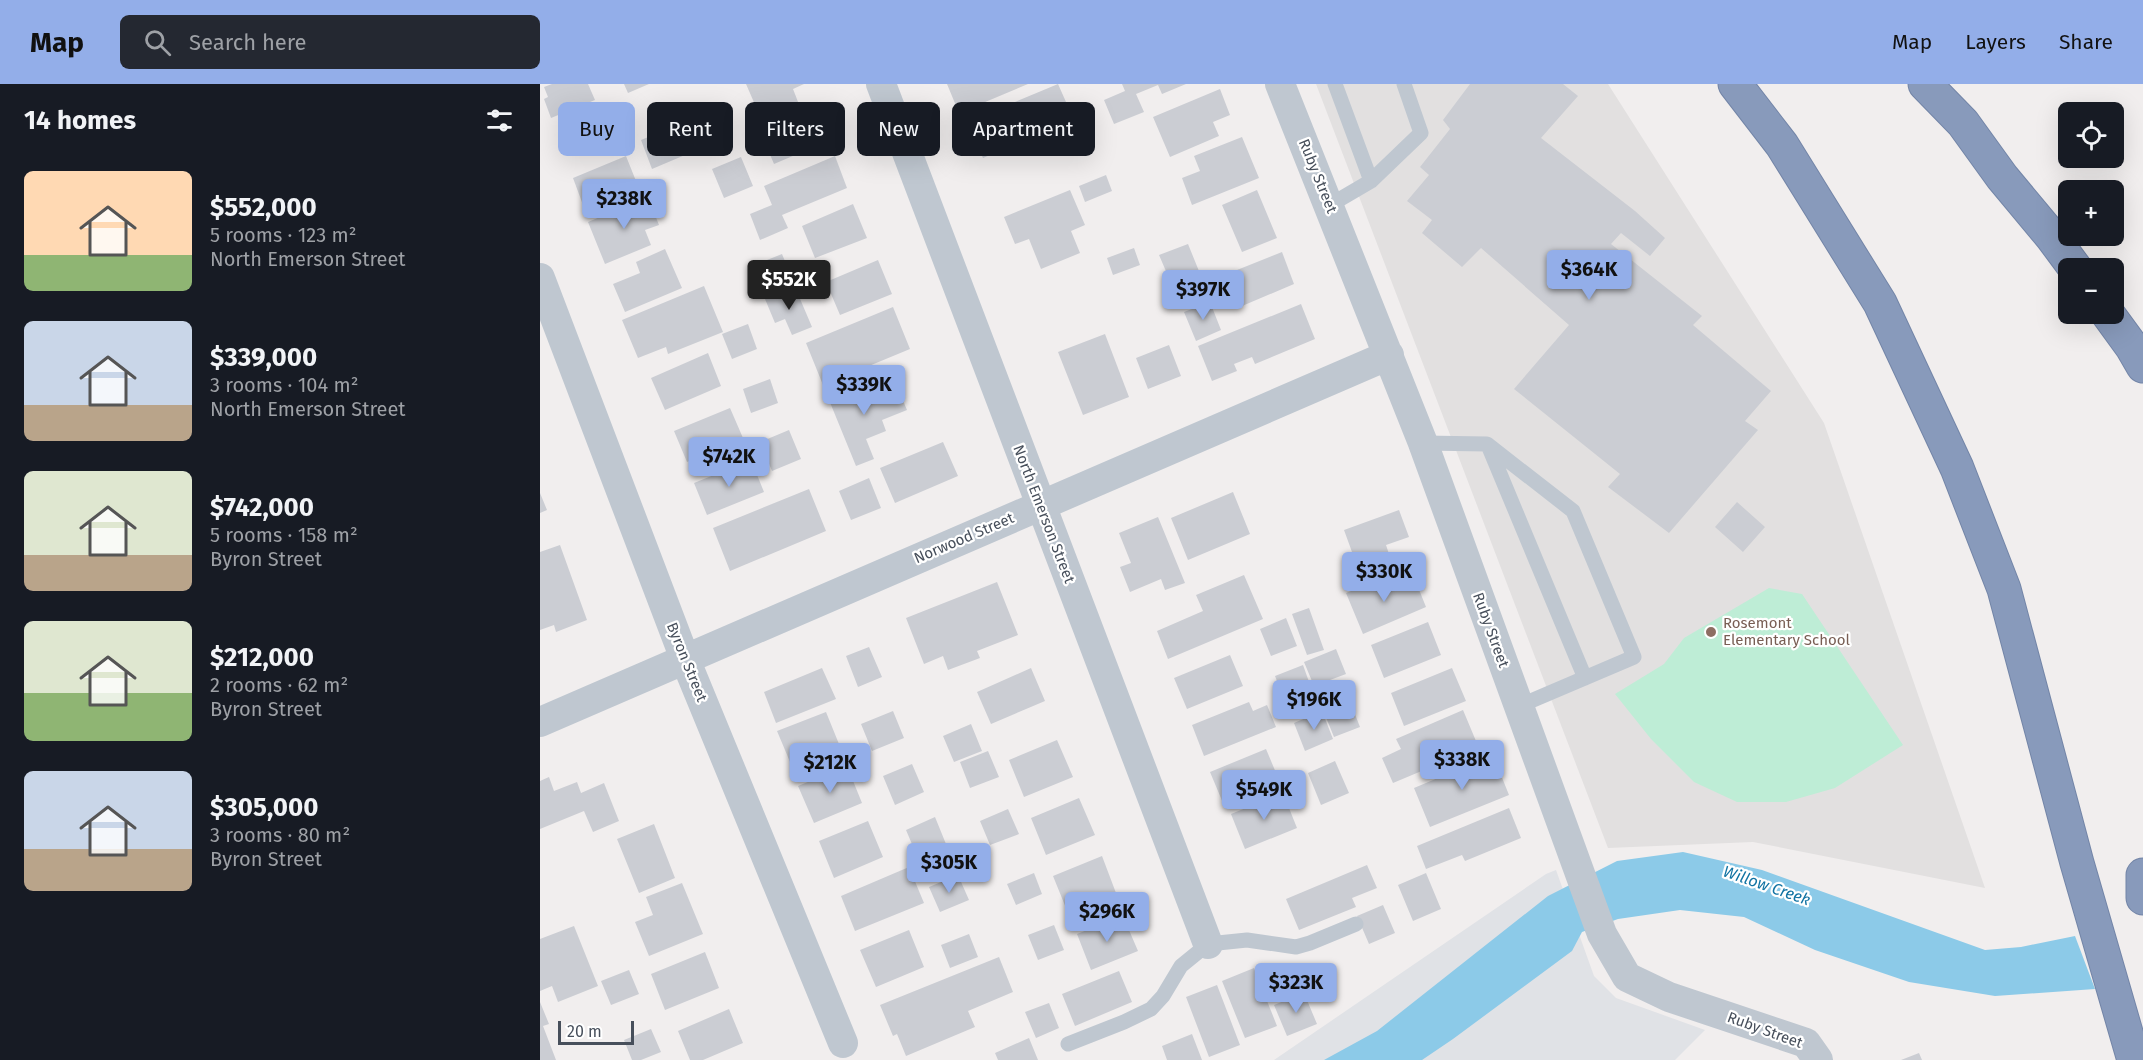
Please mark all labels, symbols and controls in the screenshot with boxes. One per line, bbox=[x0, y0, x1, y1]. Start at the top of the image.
search box bbox=[120, 15, 540, 69]
text: Map bbox=[30, 26, 84, 59]
icon: search bbox=[141, 26, 174, 59]
text: Search here bbox=[189, 29, 307, 56]
text: Map bbox=[1892, 29, 1932, 55]
text: Layers bbox=[1965, 29, 2026, 55]
text: Share bbox=[2059, 29, 2113, 55]
chip: Buy bbox=[558, 102, 635, 156]
chip: Rent bbox=[647, 102, 733, 156]
chip: Filters bbox=[745, 102, 845, 156]
chip: New bbox=[857, 102, 940, 156]
chip: Apartment bbox=[952, 102, 1095, 156]
map controls bbox=[2058, 102, 2124, 324]
button: locate bbox=[2058, 102, 2124, 168]
icon: filters bbox=[483, 104, 516, 137]
text: 14 homes bbox=[24, 105, 136, 136]
street label: Ruby Street bbox=[1295, 136, 1341, 216]
pin: $238K bbox=[582, 179, 666, 230]
button: + bbox=[2058, 180, 2124, 246]
text: $238K bbox=[596, 186, 652, 210]
text: $552,000 bbox=[210, 192, 317, 223]
icon: home bbox=[72, 195, 144, 267]
text: 5 rooms · 123 m² bbox=[210, 223, 356, 247]
text: North Emerson Street bbox=[210, 247, 406, 271]
pin: $364K bbox=[1547, 250, 1631, 301]
text: $364K bbox=[1561, 257, 1617, 281]
button: − bbox=[2058, 258, 2124, 324]
pin: $552K bbox=[747, 260, 831, 311]
text: $552K bbox=[761, 267, 817, 291]
pin: $397K bbox=[1161, 270, 1245, 321]
text: $397K bbox=[1176, 277, 1230, 301]
text: $339,000 bbox=[210, 342, 317, 373]
icon: home bbox=[72, 345, 144, 417]
pin: $339K bbox=[822, 365, 906, 416]
text: $339K bbox=[836, 372, 892, 396]
text: 3 rooms · 104 m² bbox=[210, 373, 358, 397]
text: North Emerson Street bbox=[210, 397, 406, 421]
pin: $742K bbox=[687, 437, 771, 488]
street label: North Emerson Street bbox=[1009, 442, 1079, 586]
text: $742K bbox=[702, 444, 756, 468]
text: $742,000 bbox=[210, 492, 314, 523]
icon: home bbox=[72, 495, 144, 567]
street label: Norwood Street bbox=[911, 509, 1017, 567]
text: 5 rooms · 158 m² bbox=[210, 523, 358, 547]
text: Byron Street bbox=[210, 547, 322, 571]
pin: $330K bbox=[1342, 552, 1426, 603]
text: $330K bbox=[1356, 559, 1412, 583]
street label: Ruby Street bbox=[1469, 590, 1513, 671]
place label: Rosemont Elementary School bbox=[1723, 614, 1851, 649]
street label: Byron Street bbox=[663, 620, 711, 705]
marker: Rosemont Elementary School bbox=[1704, 625, 1718, 639]
text: $212,000 bbox=[210, 642, 314, 673]
icon: home bbox=[72, 645, 144, 717]
text: 2 rooms · 62 m² bbox=[210, 673, 348, 697]
pin: $196K bbox=[1272, 680, 1356, 731]
text: $196K bbox=[1287, 687, 1341, 711]
text: Byron Street bbox=[210, 697, 322, 721]
pin: $338K bbox=[1420, 740, 1504, 791]
pin: $212K bbox=[788, 743, 872, 794]
text: $338K bbox=[1434, 747, 1490, 771]
text: $212K bbox=[804, 750, 856, 774]
pin: $549K bbox=[1222, 770, 1306, 821]
text: $549K bbox=[1236, 777, 1292, 801]
text: $305,000 bbox=[210, 792, 318, 823]
icon: home bbox=[72, 795, 144, 867]
text: 3 rooms · 80 m² bbox=[210, 823, 350, 847]
pin: $305K bbox=[907, 843, 991, 894]
text: Byron Street bbox=[210, 847, 322, 871]
text: $305K bbox=[921, 850, 977, 874]
water label: Willow Creek bbox=[1721, 862, 1813, 909]
pin: $296K bbox=[1065, 892, 1149, 943]
text: $296K bbox=[1079, 899, 1135, 923]
pin: $323K bbox=[1254, 963, 1338, 1014]
text: $323K bbox=[1269, 970, 1323, 994]
street label: Ruby Street bbox=[1725, 1008, 1806, 1052]
scale bar bbox=[558, 1018, 634, 1046]
text: 20 m bbox=[567, 1022, 602, 1041]

